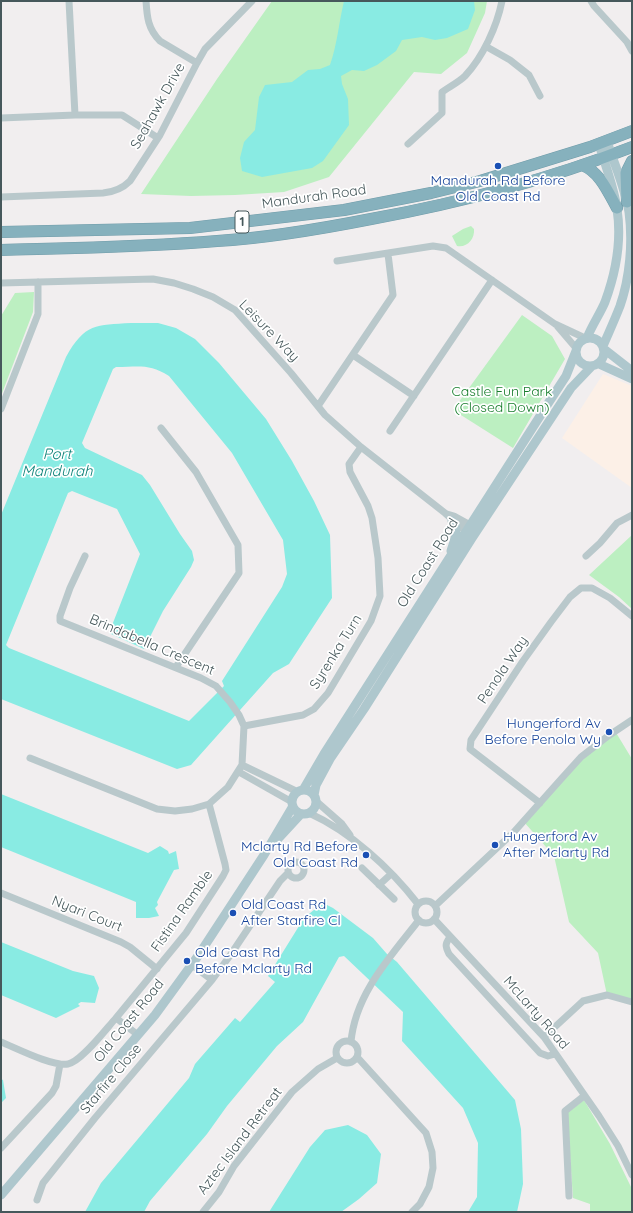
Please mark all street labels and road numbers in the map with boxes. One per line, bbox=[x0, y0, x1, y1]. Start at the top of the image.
street label: Seahawk Drive bbox=[127, 60, 189, 152]
street label: Mandurah Road bbox=[261, 181, 367, 213]
road number: 1 bbox=[235, 211, 249, 233]
street label: Leisure Way bbox=[235, 297, 303, 365]
street label: Old Coast Road bbox=[394, 515, 462, 611]
street label: Brindabella Crescent bbox=[87, 611, 217, 679]
street label: Syrenka Turn bbox=[306, 612, 366, 692]
street label: Penola Way bbox=[474, 633, 532, 707]
street label: Fistina Ramble bbox=[148, 867, 216, 955]
street label: Nyari Court bbox=[49, 892, 125, 936]
street label: McLarty Road bbox=[500, 973, 572, 1053]
street label: Old Coast Road bbox=[90, 976, 168, 1066]
street label: Starfire Close bbox=[77, 1040, 145, 1118]
street label: Aztec Island Retreat bbox=[194, 1084, 286, 1198]

